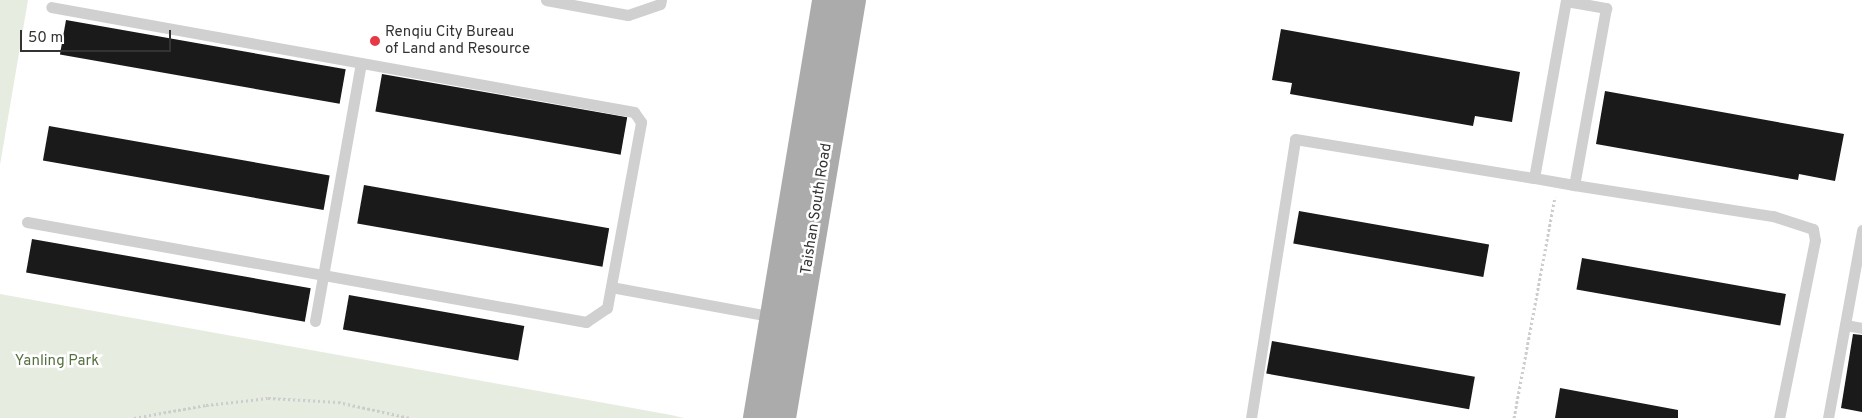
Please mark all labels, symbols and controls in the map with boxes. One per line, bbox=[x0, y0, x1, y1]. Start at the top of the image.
scale bar bbox=[22, 20, 174, 52]
place label: Renqiu City Bureau of Land and Resource bbox=[385, 23, 530, 58]
text: 50 m bbox=[28, 29, 63, 48]
marker: Renqiu City Bureau of Land and Resource bbox=[369, 35, 381, 47]
street label: Taishan South Road bbox=[798, 142, 836, 276]
park label: Yanling Park bbox=[15, 353, 99, 371]

